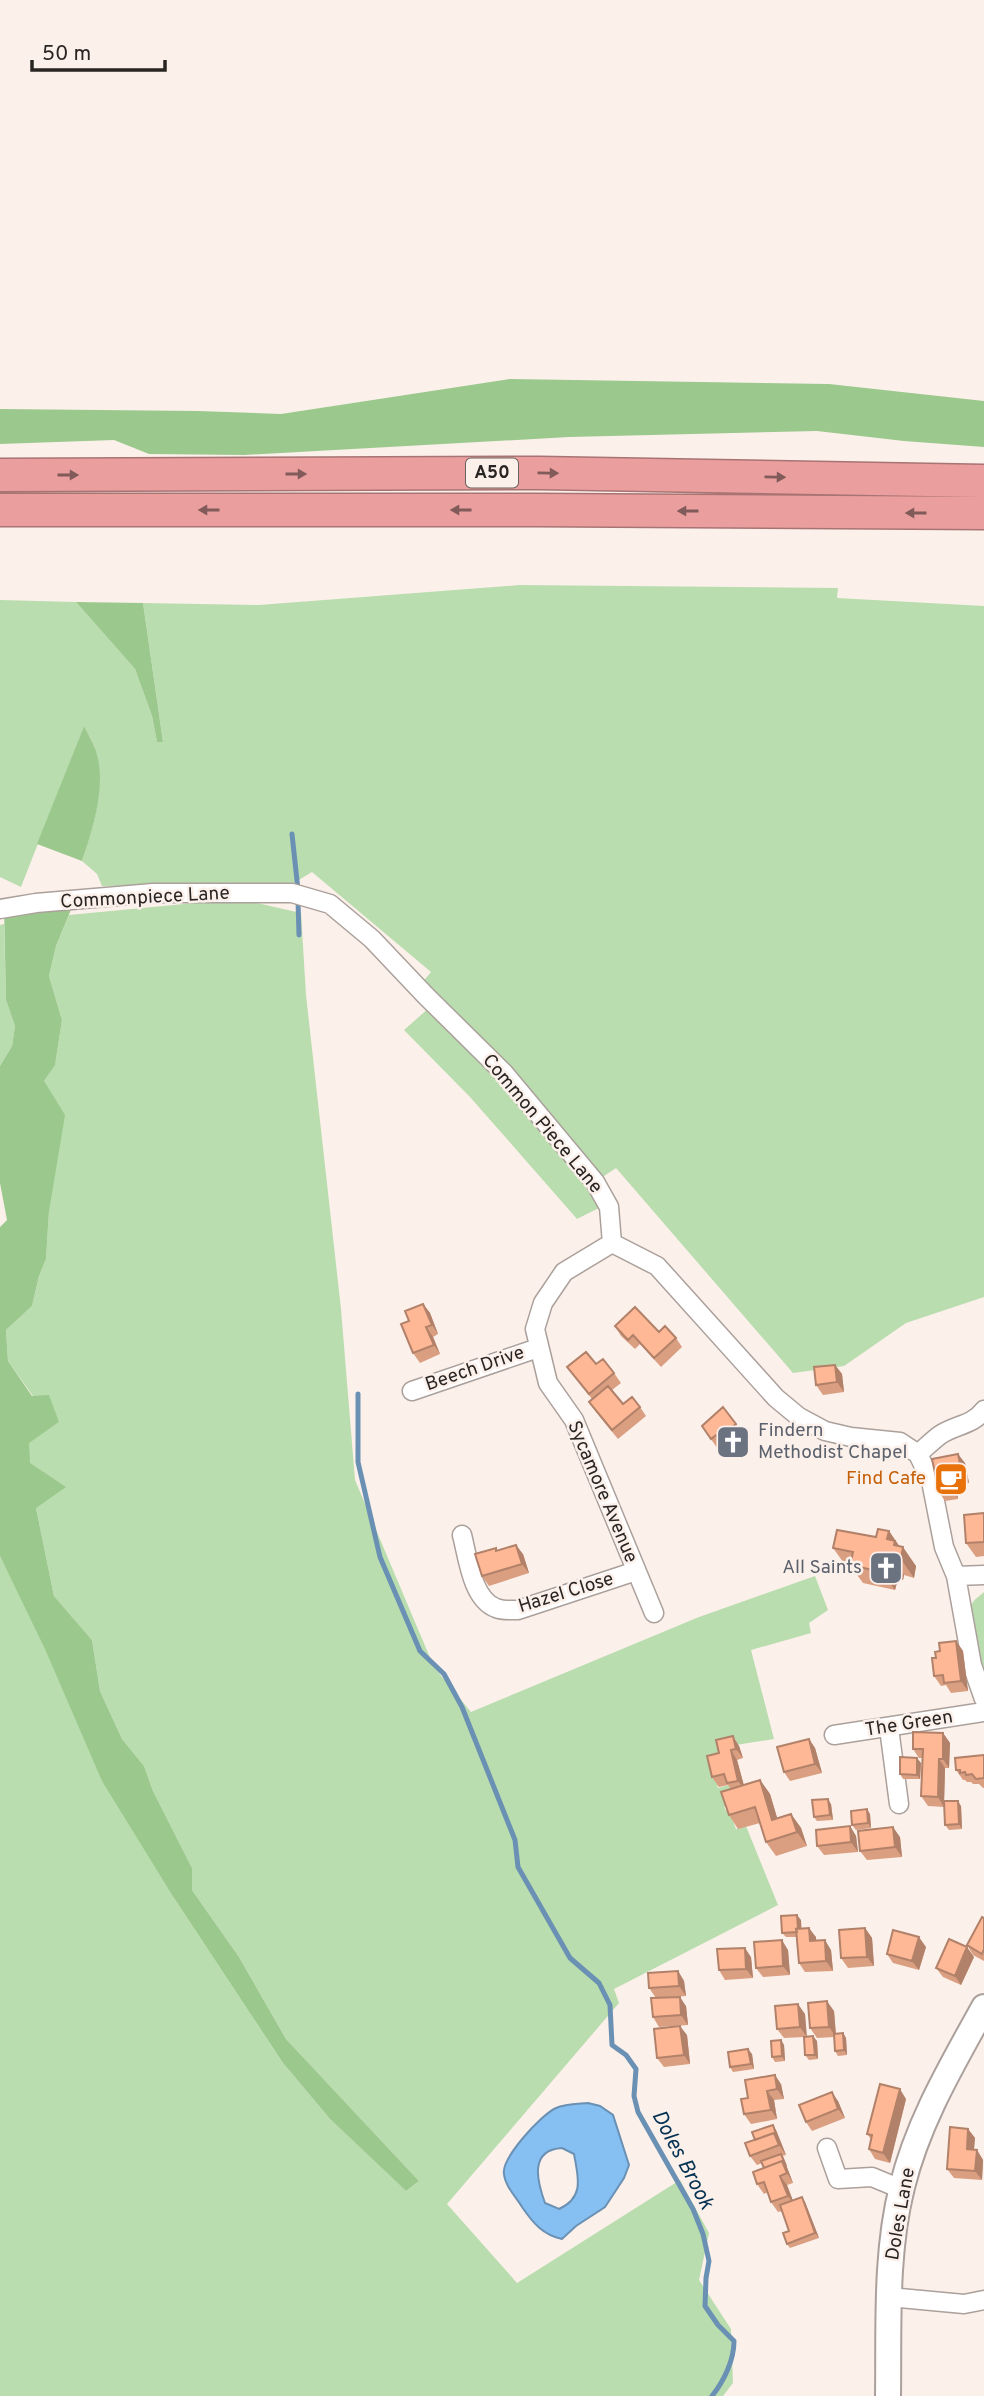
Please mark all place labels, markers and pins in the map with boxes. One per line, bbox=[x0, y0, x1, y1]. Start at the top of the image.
place label: Findern Methodist Chapel bbox=[758, 1419, 907, 1465]
church icon: Findern Methodist Chapel bbox=[714, 1423, 752, 1461]
cafe icon: Find Cafe bbox=[932, 1460, 970, 1498]
place label: Find Cafe bbox=[846, 1467, 926, 1491]
church icon: All Saints bbox=[867, 1549, 905, 1587]
place label: All Saints bbox=[782, 1556, 862, 1580]

